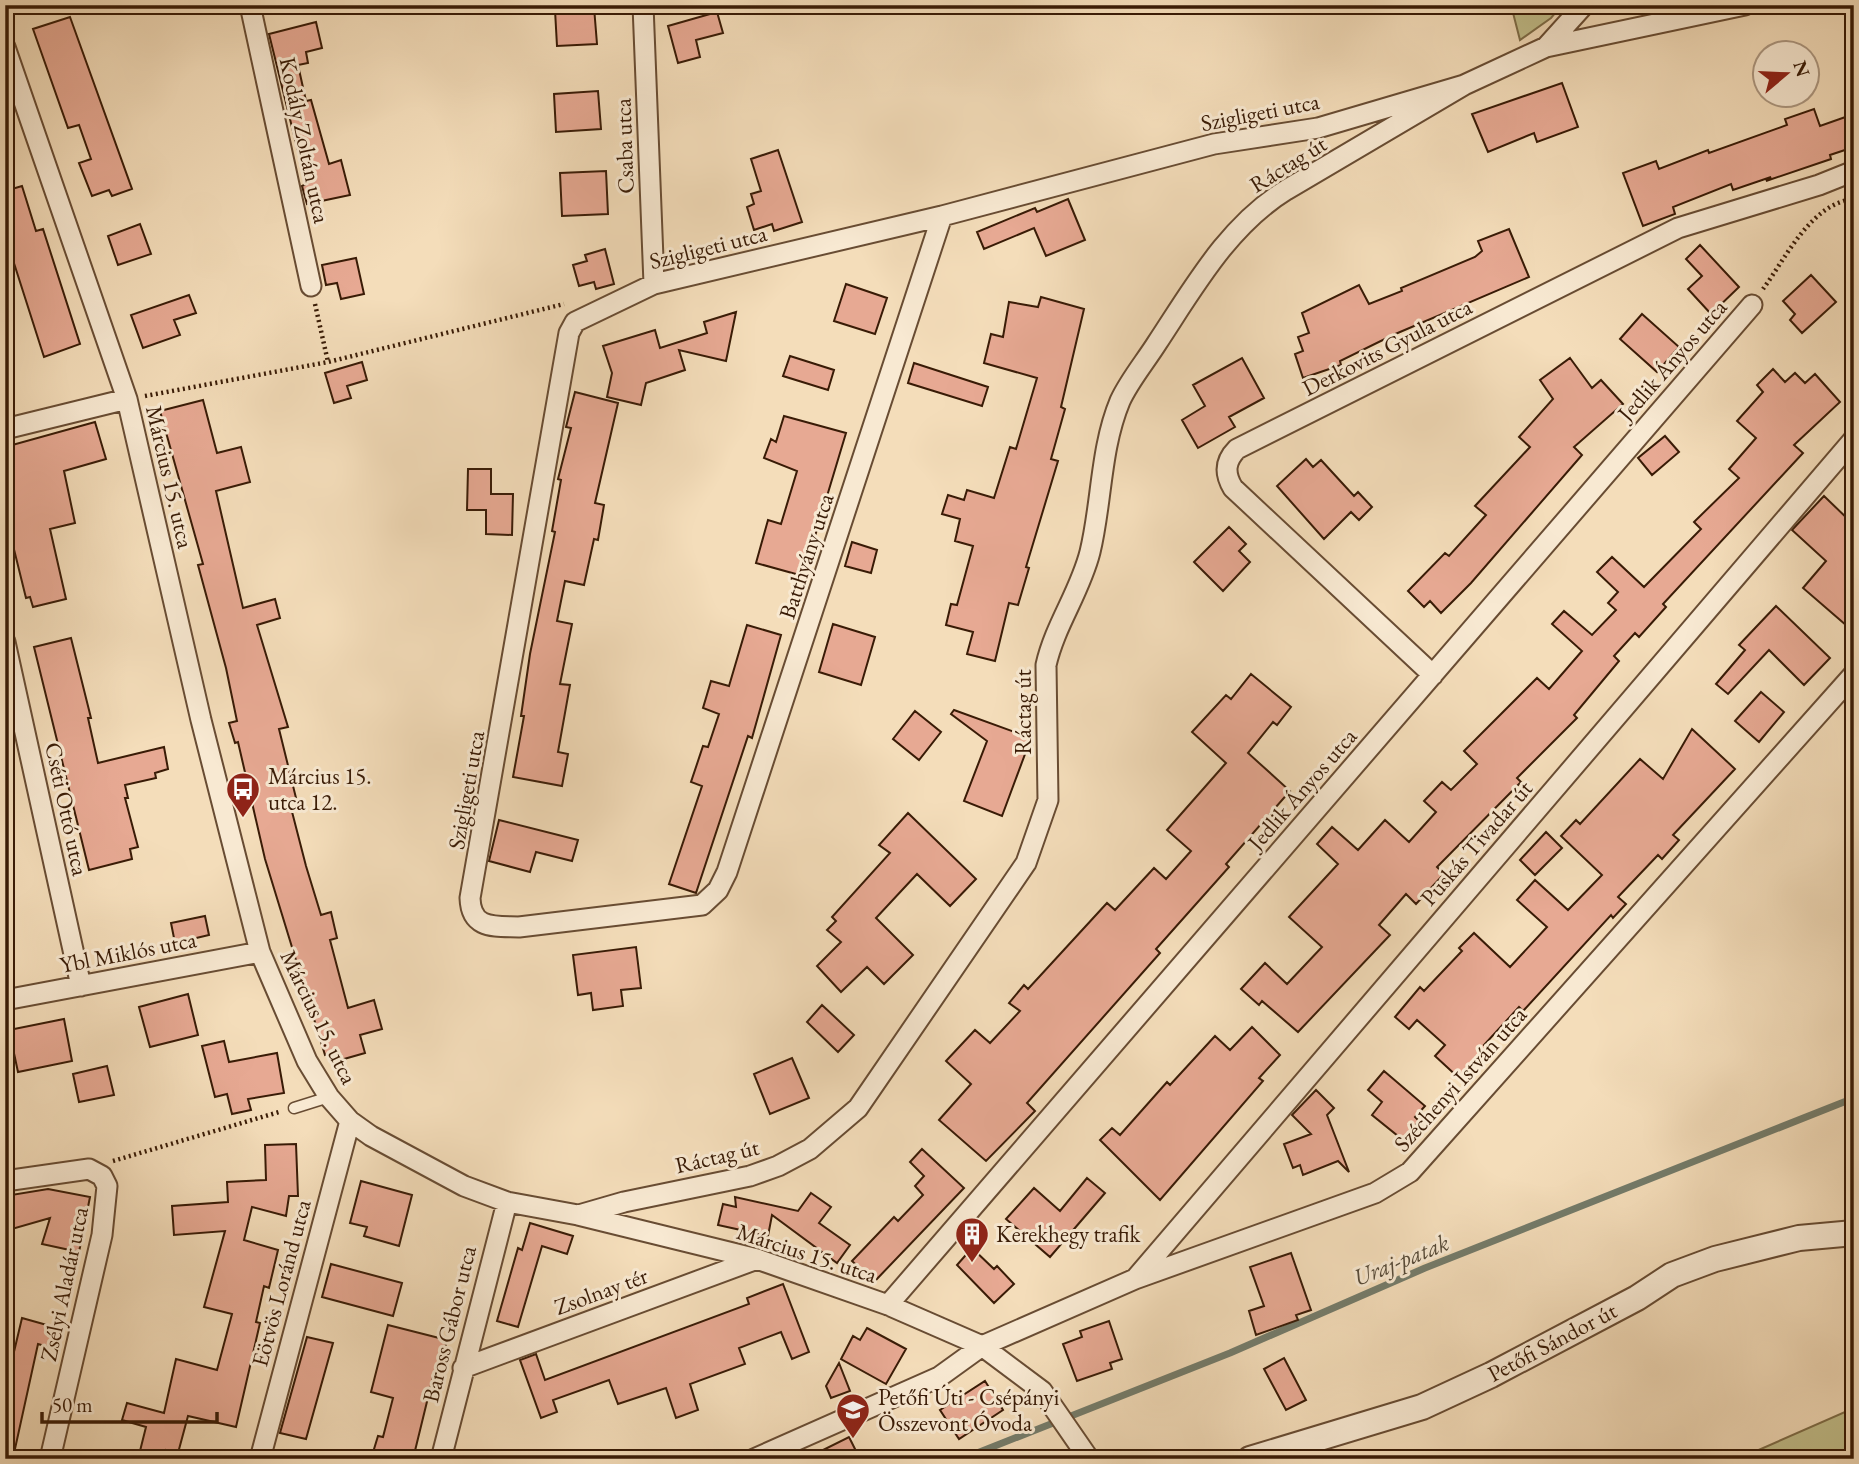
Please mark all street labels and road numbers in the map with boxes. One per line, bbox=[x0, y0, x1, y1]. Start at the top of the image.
street label: Kodály Zoltán utca bbox=[273, 54, 337, 227]
street label: Szigligeti utca bbox=[1198, 86, 1323, 138]
street label: Csaba utca bbox=[607, 97, 641, 194]
street label: Ráctag út bbox=[1244, 128, 1333, 199]
street label: Szigligeti utca bbox=[646, 218, 771, 276]
street label: Derkovits Gyula utca bbox=[1297, 291, 1478, 403]
street label: Jedlik Ányos utca bbox=[1609, 292, 1734, 429]
street label: Március 15. utca bbox=[139, 403, 201, 552]
street label: Batthyány utca bbox=[772, 489, 841, 623]
street label: Ráctag út bbox=[1008, 669, 1038, 755]
street label: Jedlik Ányos utca bbox=[1239, 721, 1364, 858]
street label: Szigligeti utca bbox=[441, 727, 491, 852]
street label: Cséti Ottó utca bbox=[38, 740, 96, 879]
street label: Puskás Tivadar út bbox=[1413, 773, 1539, 912]
street label: Ybl Miklós utca bbox=[57, 924, 200, 980]
street label: Március 15. utca bbox=[274, 945, 365, 1090]
street label: Széchenyi István utca bbox=[1387, 999, 1534, 1158]
street label: Ráctag út bbox=[672, 1132, 763, 1180]
street label: Eötvös Loránd utca bbox=[244, 1195, 318, 1370]
street label: Zsélyi Aladár utca bbox=[33, 1203, 95, 1364]
street label: Március 15. utca bbox=[733, 1216, 882, 1290]
street label: Baross Gábor utca bbox=[415, 1242, 483, 1405]
street label: Zsolnay tér bbox=[550, 1260, 652, 1322]
street label: Petőfi Sándor út bbox=[1482, 1295, 1623, 1389]

